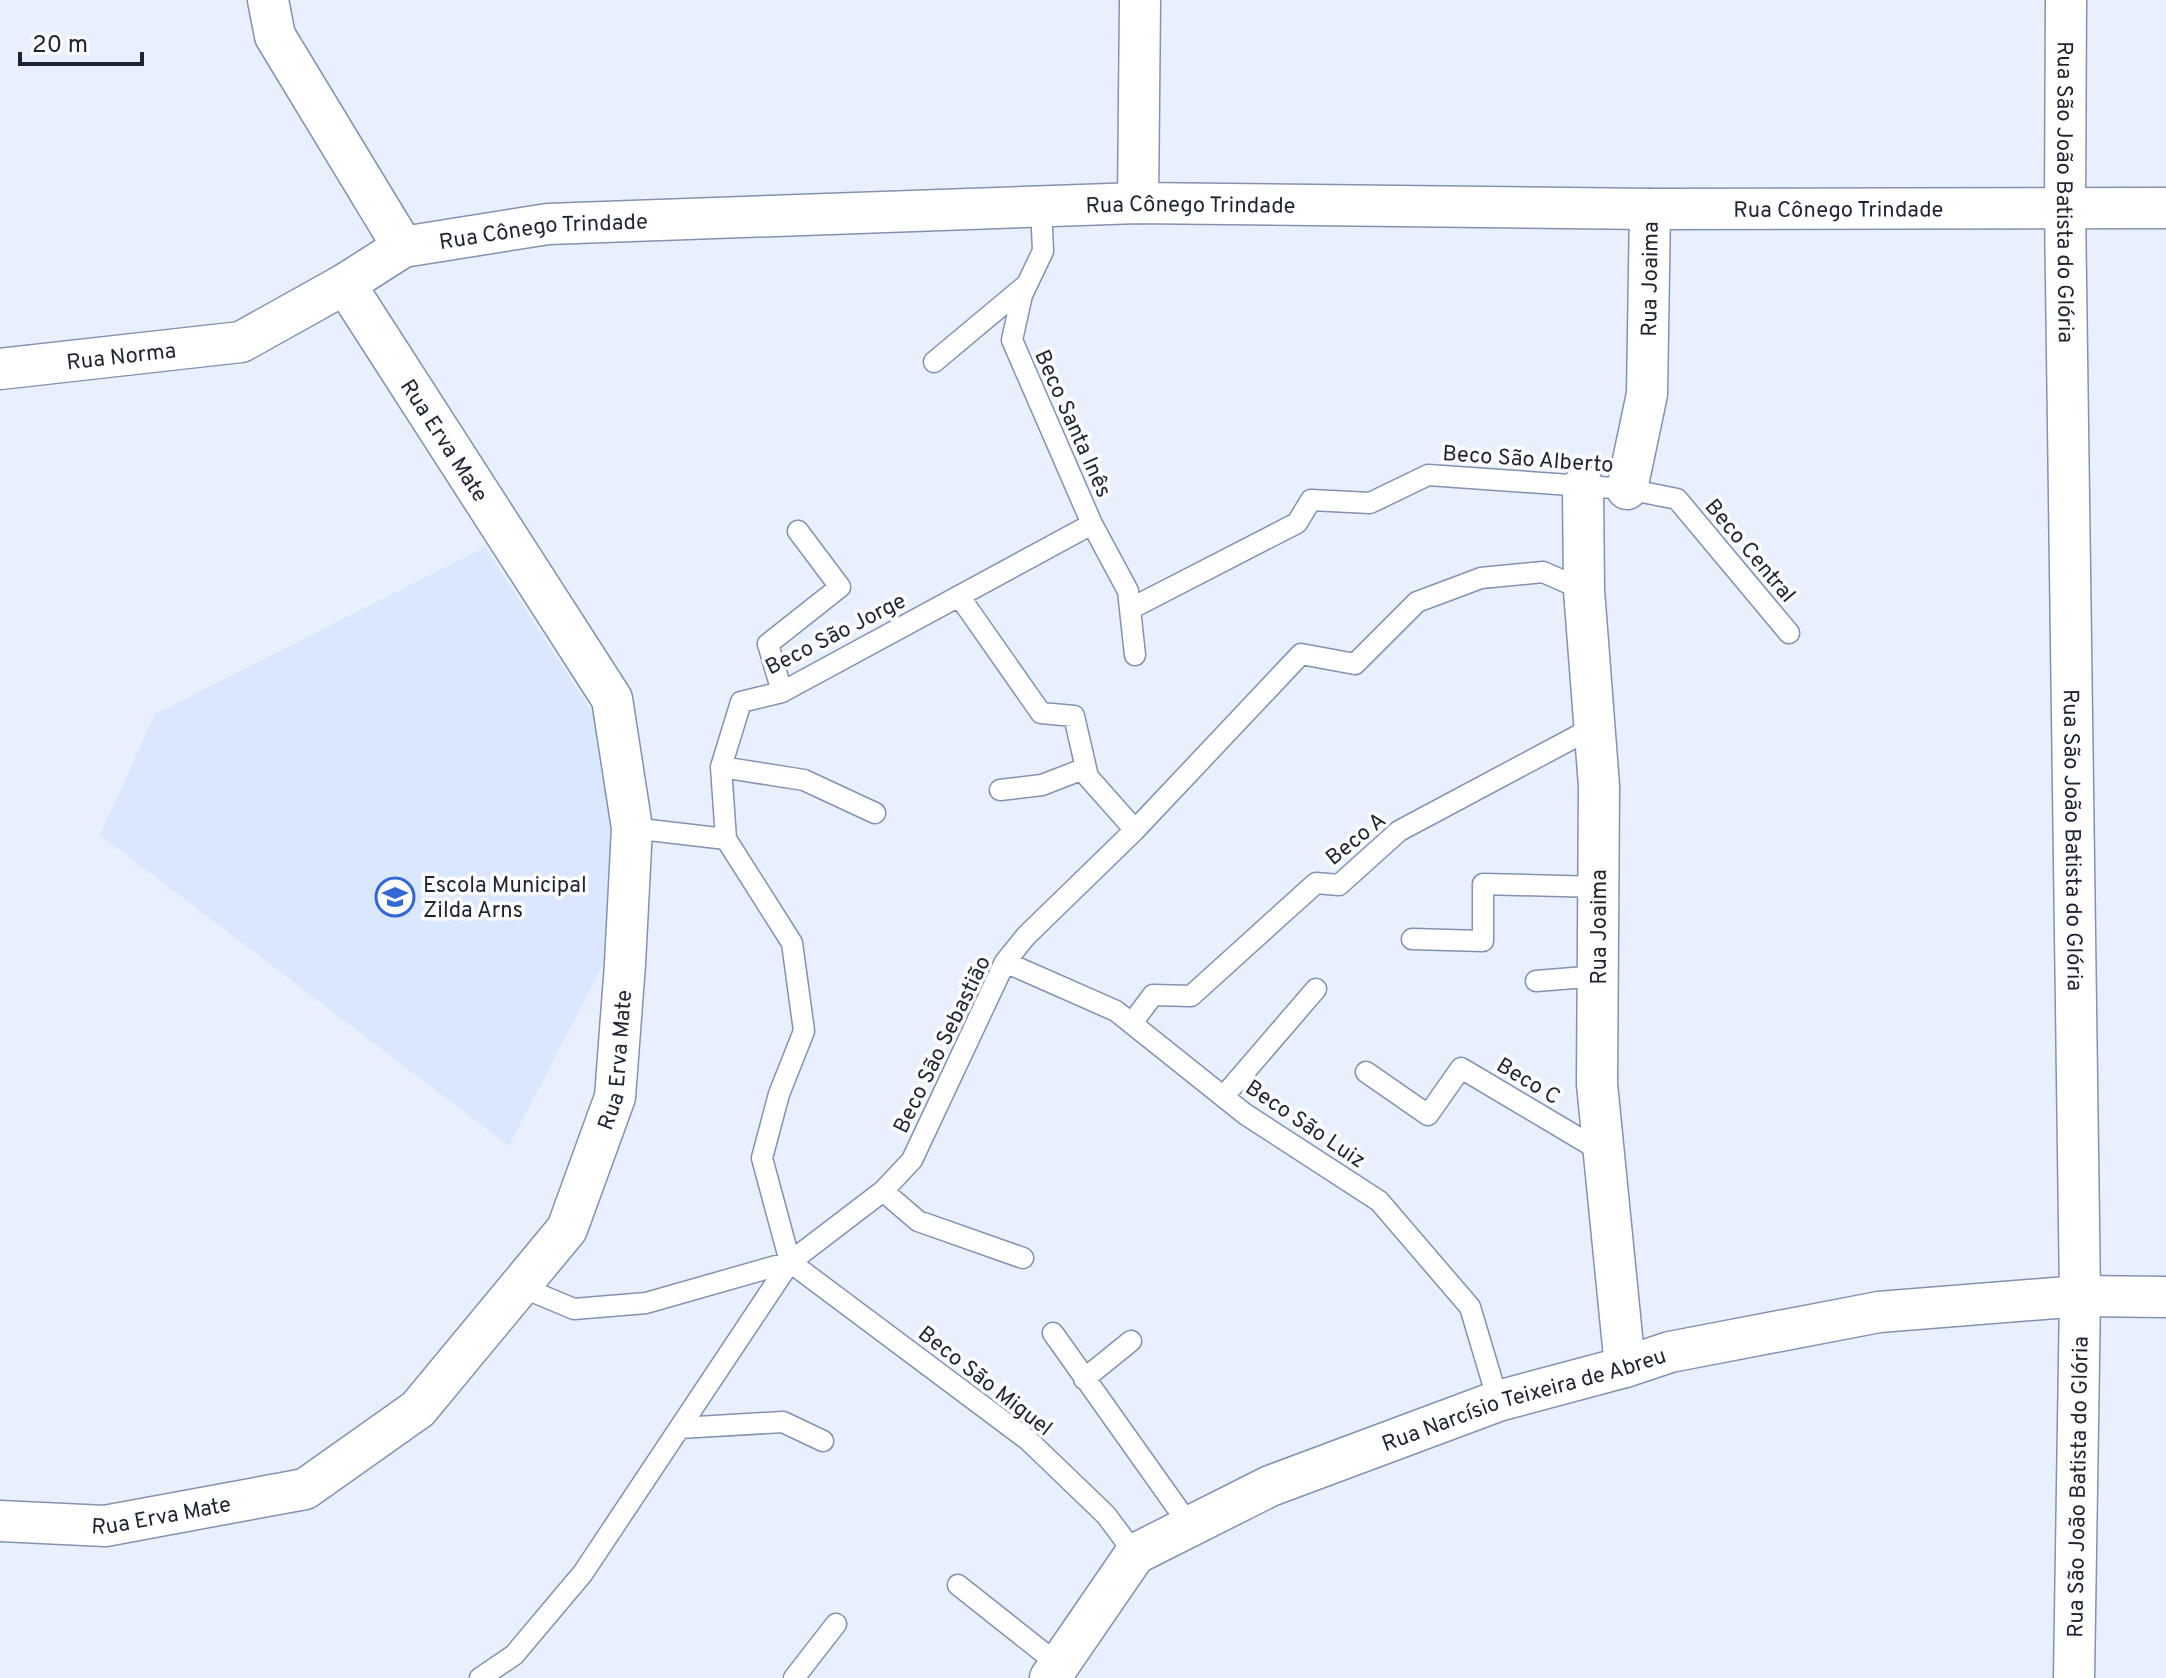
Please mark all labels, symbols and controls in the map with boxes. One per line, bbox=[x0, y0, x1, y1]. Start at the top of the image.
scale bar bbox=[20, 16, 142, 66]
text: 20 m bbox=[32, 31, 88, 61]
street label: Rua São João Batista do Glória bbox=[2049, 41, 2078, 343]
street label: Rua Cônego Trindade bbox=[1085, 192, 1296, 221]
street label: Rua Cônego Trindade bbox=[1733, 197, 1943, 225]
street label: Rua Cônego Trindade bbox=[437, 209, 648, 257]
street label: Rua Joaima bbox=[1637, 221, 1666, 337]
street label: Rua Norma bbox=[65, 338, 178, 377]
street label: Beco Santa Inês bbox=[1027, 346, 1116, 502]
street label: Rua Erva Mate bbox=[393, 375, 493, 508]
street label: Beco São Alberto bbox=[1441, 441, 1614, 480]
street label: Beco Central bbox=[1698, 494, 1800, 609]
street label: Beco São Jorge bbox=[761, 588, 911, 682]
street label: Rua São João Batista do Glória bbox=[2056, 689, 2087, 991]
street label: Beco A bbox=[1321, 808, 1392, 872]
street label: Rua Joaima bbox=[1587, 869, 1614, 985]
place label: Escola Municipal Zilda Arns bbox=[423, 873, 587, 925]
school or university icon: Escola Municipal Zilda Arns bbox=[374, 876, 416, 918]
street label: Beco São Sebastião bbox=[889, 952, 998, 1138]
street label: Rua Erva Mate bbox=[593, 989, 639, 1134]
street label: Beco C bbox=[1491, 1053, 1565, 1112]
street label: Beco São Luiz bbox=[1239, 1075, 1370, 1175]
street label: Beco São Miguel bbox=[912, 1321, 1057, 1443]
street label: Rua São João Batista do Glória bbox=[2063, 1336, 2096, 1638]
street label: Rua Narcísio Teixeira de Abreu bbox=[1379, 1343, 1670, 1459]
street label: Rua Erva Mate bbox=[91, 1492, 233, 1542]

